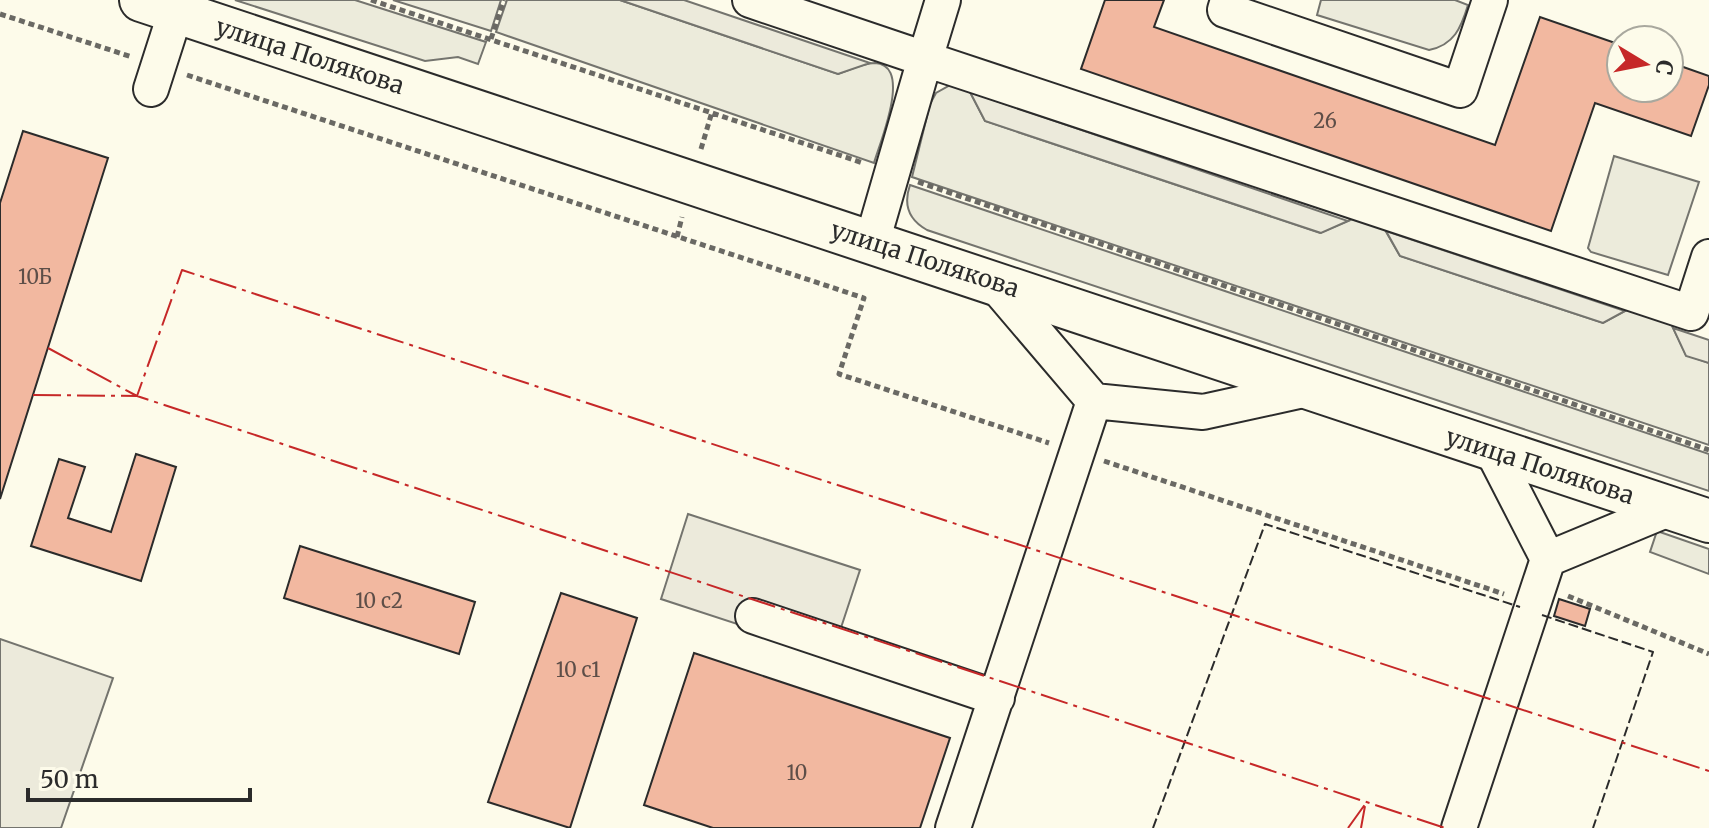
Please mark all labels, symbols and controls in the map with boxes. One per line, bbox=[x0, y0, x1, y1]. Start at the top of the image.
street label: улица Полякова bbox=[212, 11, 408, 101]
north arrow bbox=[1605, 24, 1685, 104]
text: С bbox=[1650, 58, 1680, 77]
house number: 26 bbox=[1313, 108, 1337, 133]
street label: улица Полякова bbox=[827, 214, 1023, 304]
house number: 10Б bbox=[18, 264, 52, 289]
street label: улица Полякова bbox=[1442, 421, 1638, 511]
house number: 10 с2 bbox=[355, 588, 403, 613]
house number: 10 с1 bbox=[556, 657, 600, 682]
scale bar bbox=[28, 752, 250, 802]
house number: 10 bbox=[786, 760, 808, 785]
text: 50 m bbox=[40, 764, 99, 795]

